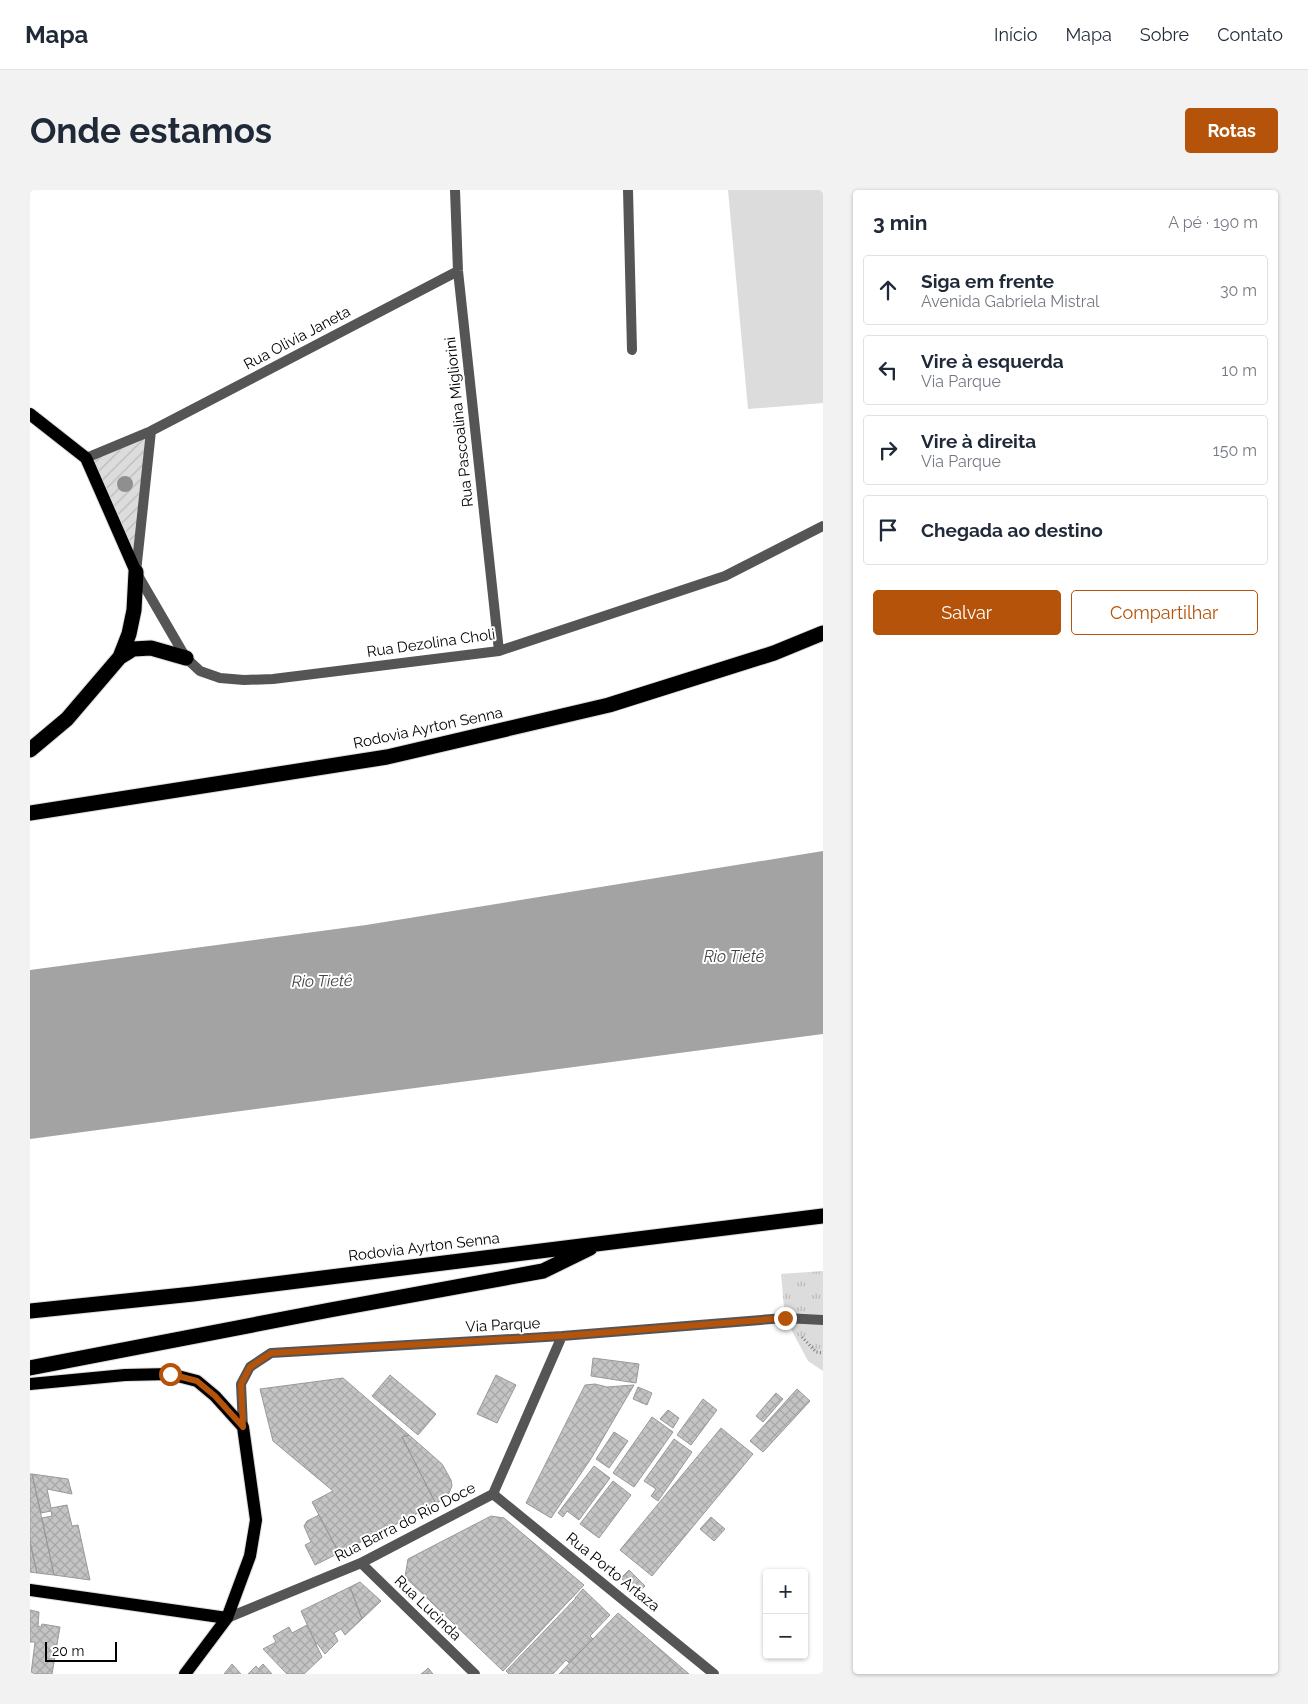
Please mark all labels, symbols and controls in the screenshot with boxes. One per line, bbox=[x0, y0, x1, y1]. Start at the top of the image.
text: Mapa bbox=[25, 20, 88, 49]
text: Início bbox=[994, 24, 1037, 45]
text: Mapa bbox=[1065, 24, 1112, 45]
text: Sobre bbox=[1140, 24, 1189, 45]
text: Contato bbox=[1217, 24, 1283, 45]
button: Rotas bbox=[1185, 108, 1278, 153]
text: Onde estamos bbox=[30, 110, 272, 151]
text: 3 min bbox=[873, 210, 927, 235]
text: A pé · 190 m bbox=[1168, 213, 1258, 232]
text: Siga em frente bbox=[921, 270, 1054, 292]
icon: ahead bbox=[874, 276, 902, 304]
text: 30 m bbox=[1220, 281, 1257, 300]
text: Avenida Gabriela Mistral bbox=[921, 292, 1099, 311]
street label: Rua Olivia Janeta bbox=[241, 302, 353, 374]
street label: Rua Pascoalina Migliorini bbox=[441, 336, 477, 508]
text: Vire à esquerda bbox=[921, 350, 1064, 372]
icon: left bbox=[874, 356, 902, 384]
text: 10 m bbox=[1222, 361, 1257, 380]
text: Via Parque bbox=[921, 372, 1001, 391]
text: Vire à direita bbox=[921, 430, 1036, 452]
icon: right bbox=[874, 436, 902, 464]
text: 150 m bbox=[1213, 441, 1257, 460]
text: Via Parque bbox=[921, 452, 1001, 471]
icon: arrive bbox=[874, 516, 902, 544]
text: Chegada ao destino bbox=[921, 519, 1103, 541]
button: Salvar bbox=[873, 590, 1061, 635]
button: Compartilhar bbox=[1071, 590, 1258, 635]
street label: Rua Dezolina Choli bbox=[366, 625, 496, 661]
street label: Rodovia Ayrton Senna bbox=[352, 703, 504, 753]
water label: Rio Tietê bbox=[704, 947, 765, 966]
water label: Rio Tietê bbox=[291, 971, 353, 991]
street label: Rodovia Ayrton Senna bbox=[347, 1229, 501, 1265]
route end bbox=[774, 1307, 797, 1330]
street label: Via Parque bbox=[465, 1314, 541, 1336]
route start bbox=[159, 1363, 182, 1386]
street label: Rua Barra do Rio Doce bbox=[332, 1479, 479, 1565]
street label: Rua Porto Artaza bbox=[563, 1529, 663, 1615]
map controls bbox=[763, 1569, 808, 1659]
button: + bbox=[763, 1569, 808, 1614]
street label: Rua Lucinda bbox=[391, 1572, 465, 1644]
button: − bbox=[763, 1614, 808, 1659]
scale bar bbox=[45, 1639, 118, 1662]
text: 20 m bbox=[52, 1643, 84, 1659]

